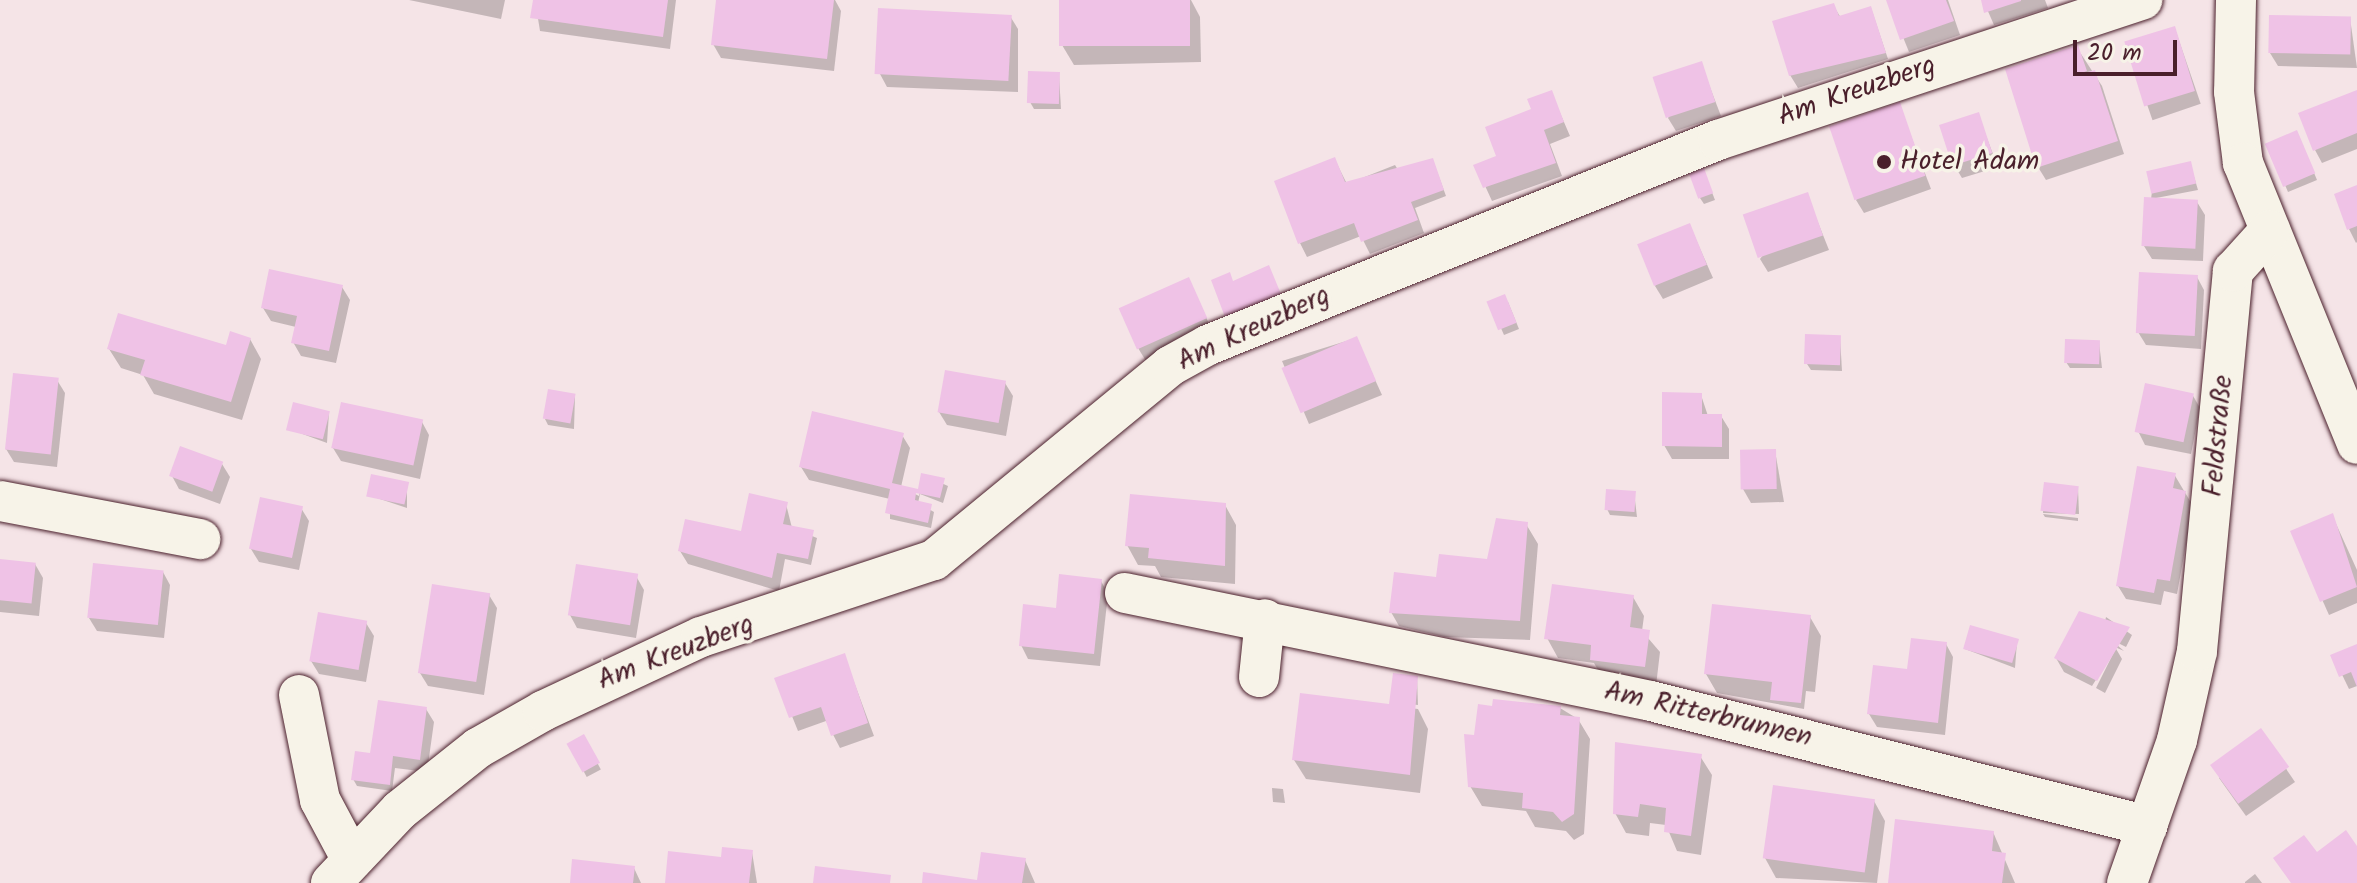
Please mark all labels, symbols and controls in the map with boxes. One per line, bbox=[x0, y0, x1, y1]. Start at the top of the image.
scale bar bbox=[2077, 24, 2181, 74]
text: 20 m bbox=[2087, 34, 2142, 73]
street label: Am Kreuzberg bbox=[1774, 49, 1940, 135]
place label: Hotel Adam bbox=[1900, 145, 2039, 179]
marker: Hotel Adam bbox=[1875, 153, 1893, 171]
street label: Am Kreuzberg bbox=[1172, 279, 1336, 379]
street label: Feldstraße bbox=[2197, 374, 2241, 498]
street label: Am Kreuzberg bbox=[593, 608, 759, 698]
street label: Am Ritterbrunnen bbox=[1601, 675, 1815, 755]

